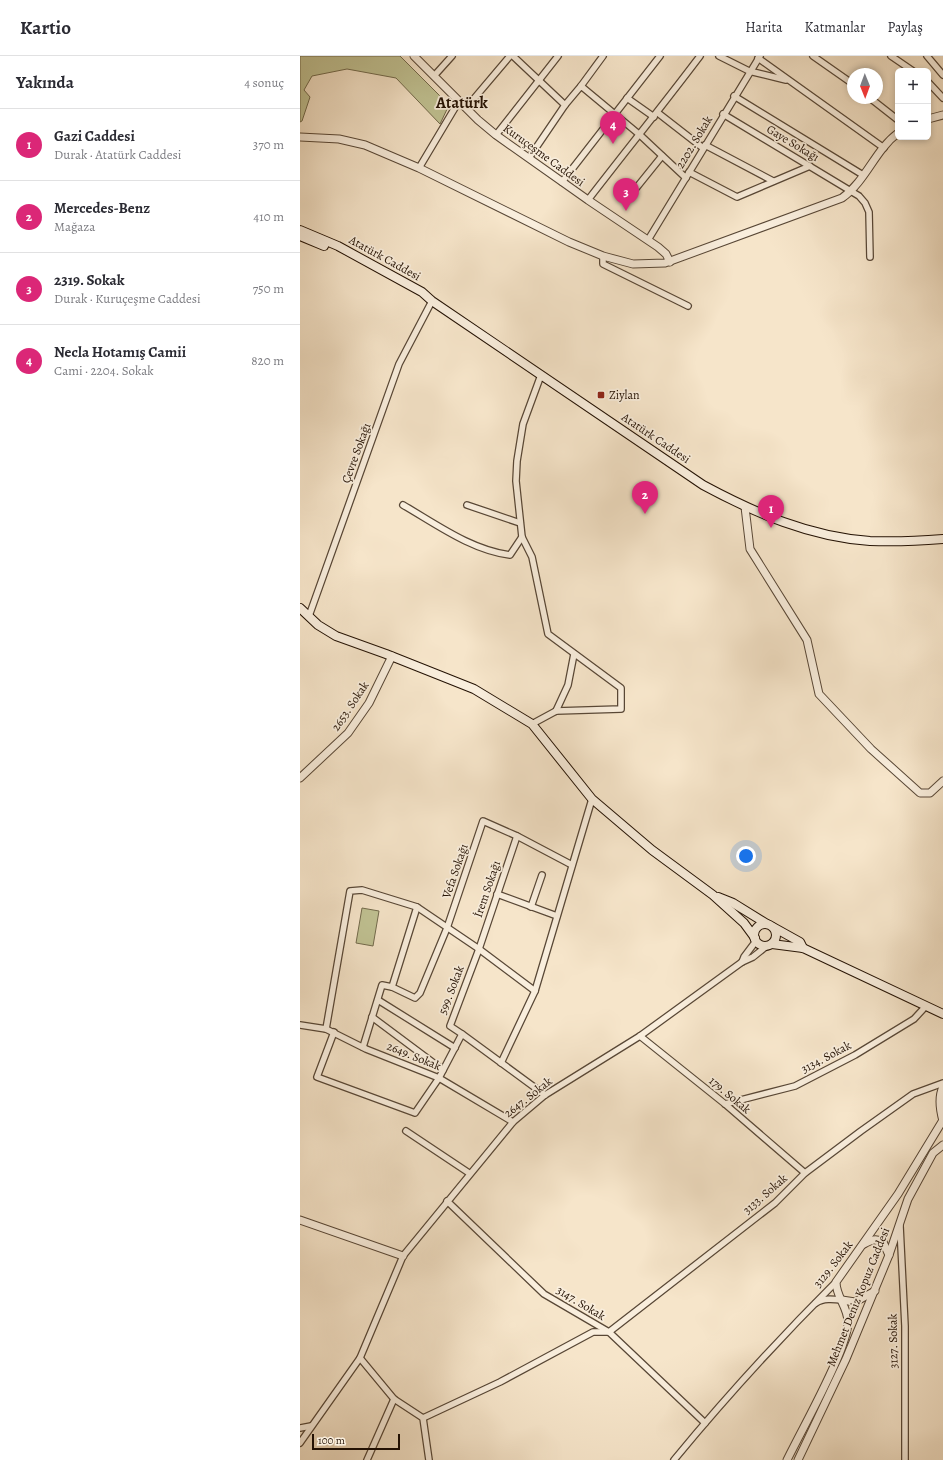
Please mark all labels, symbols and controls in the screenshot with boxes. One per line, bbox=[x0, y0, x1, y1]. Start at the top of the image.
text: Kartio bbox=[20, 15, 71, 41]
text: Harita bbox=[745, 18, 783, 37]
text: Katmanlar bbox=[805, 18, 865, 37]
text: Paylaş bbox=[887, 18, 923, 37]
north arrow bbox=[847, 68, 883, 104]
map controls bbox=[895, 68, 931, 140]
button: + bbox=[895, 68, 931, 104]
text: Yakında bbox=[16, 71, 74, 94]
text: 4 sonuç bbox=[244, 74, 284, 91]
district label: Atatürk bbox=[435, 92, 489, 114]
button: − bbox=[895, 104, 931, 140]
pin: 4 bbox=[600, 111, 626, 144]
street label: 2202. Sokak bbox=[672, 113, 716, 171]
street label: Kuruçeşme Caddesi bbox=[500, 120, 588, 190]
street label: Gaye Sokağı bbox=[764, 121, 822, 165]
text: Gazi Caddesi bbox=[54, 126, 135, 146]
text: 1 bbox=[27, 136, 31, 153]
text: 370 m bbox=[253, 136, 284, 153]
text: Durak · Atatürk Caddesi bbox=[54, 146, 181, 163]
pin: 3 bbox=[613, 178, 639, 211]
text: Mercedes-Benz bbox=[54, 198, 150, 218]
text: 2 bbox=[26, 208, 32, 225]
text: 410 m bbox=[253, 208, 284, 225]
text: Mağaza bbox=[54, 218, 95, 235]
street label: Atatürk Caddesi bbox=[345, 231, 424, 284]
text: 2319. Sokak bbox=[54, 270, 125, 290]
text: 3 bbox=[26, 280, 32, 297]
text: 750 m bbox=[253, 280, 284, 297]
text: Durak · Kuruçeşme Caddesi bbox=[54, 290, 201, 307]
text: Necla Hotamış Camii bbox=[54, 342, 186, 362]
text: 4 bbox=[26, 352, 32, 369]
text: 820 m bbox=[251, 352, 284, 369]
text: Cami · 2204. Sokak bbox=[54, 362, 154, 379]
place label: Ziylan bbox=[609, 387, 640, 403]
marker: Ziylan bbox=[596, 390, 606, 400]
street label: Atatürk Caddesi bbox=[618, 409, 693, 467]
street label: Çevre Sokağı bbox=[338, 421, 374, 485]
pin: 2 bbox=[632, 481, 658, 514]
pin: 1 bbox=[758, 495, 784, 528]
street label: 2653. Sokak bbox=[328, 678, 372, 734]
street label: Vefa Sokağı bbox=[438, 842, 472, 901]
your location bbox=[736, 846, 756, 866]
street label: İrem Sokağı bbox=[470, 858, 504, 920]
street label: 599. Sokak bbox=[434, 963, 468, 1017]
street label: 3134. Sokak bbox=[798, 1037, 854, 1077]
street label: 2649. Sokak bbox=[384, 1038, 444, 1074]
street label: 2647. Sokak bbox=[501, 1073, 555, 1121]
street label: 179. Sokak bbox=[706, 1073, 754, 1117]
street label: 3133. Sokak bbox=[739, 1170, 791, 1218]
street label: Mehmet Deniz Kopuz Caddesi bbox=[823, 1225, 893, 1369]
street label: 3129. Sokak bbox=[810, 1237, 856, 1291]
street label: 3147. Sokak bbox=[553, 1282, 609, 1324]
street label: 3127. Sokak bbox=[885, 1313, 901, 1369]
scale bar bbox=[312, 1432, 400, 1451]
text: 100 m bbox=[318, 1433, 345, 1448]

